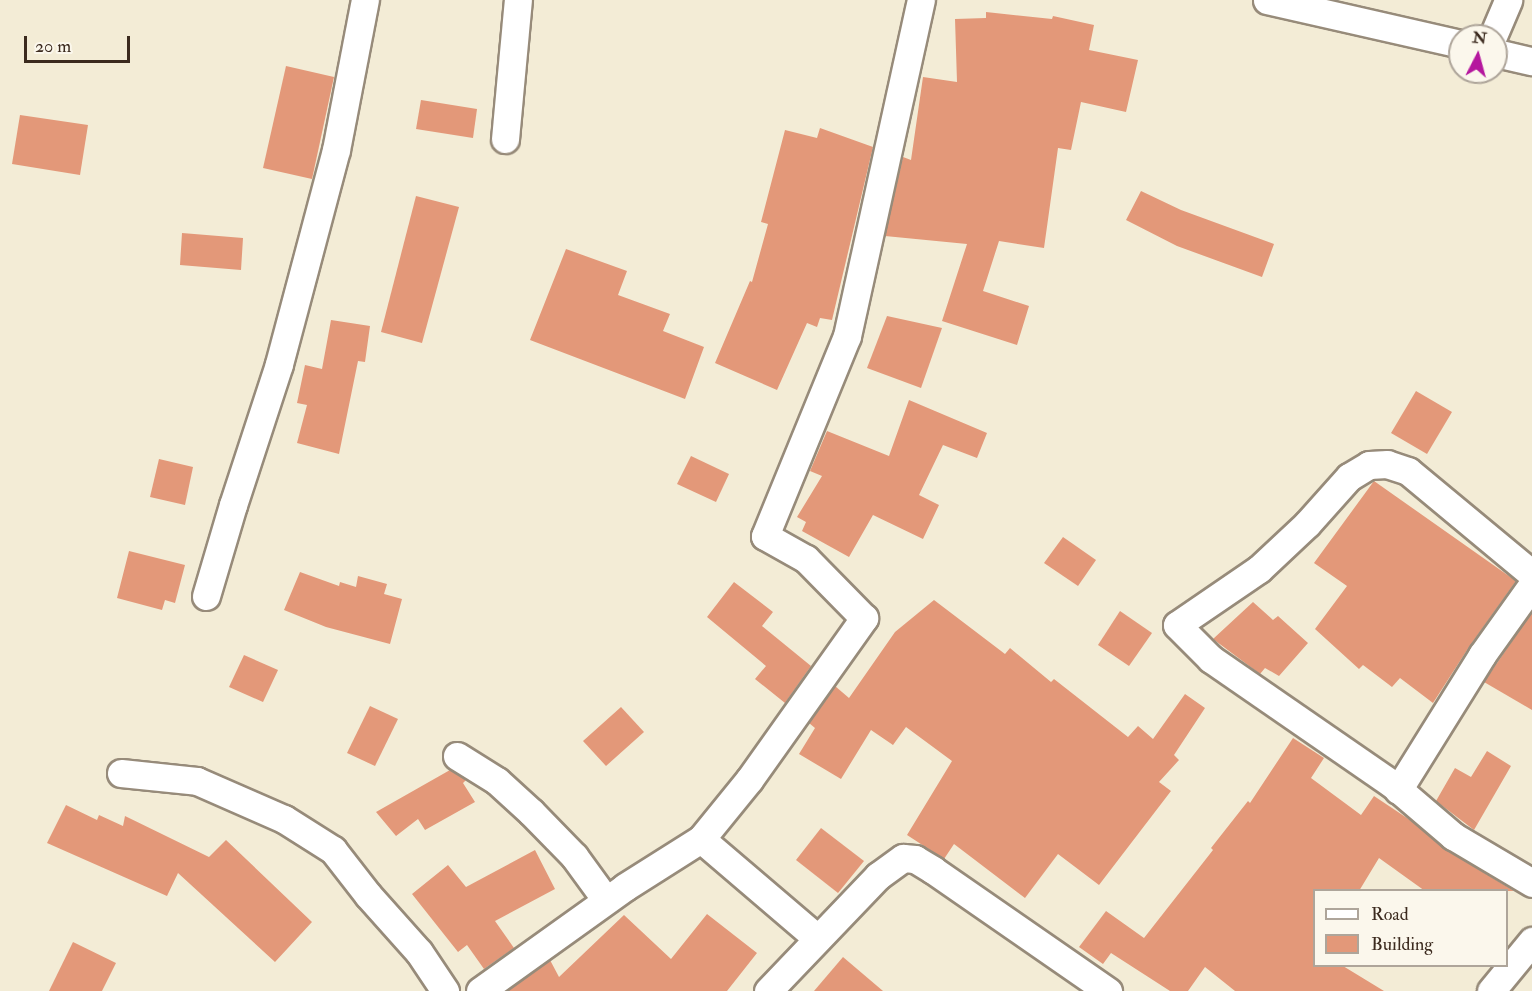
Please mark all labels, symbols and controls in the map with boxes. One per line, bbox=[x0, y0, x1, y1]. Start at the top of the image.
scale bar bbox=[27, 24, 134, 62]
north arrow bbox=[1448, 24, 1508, 84]
text: N bbox=[1471, 27, 1488, 49]
text: 20 m bbox=[35, 35, 71, 58]
legend bbox=[1313, 889, 1508, 967]
text: Road bbox=[1371, 903, 1409, 926]
text: Building bbox=[1371, 933, 1433, 956]

